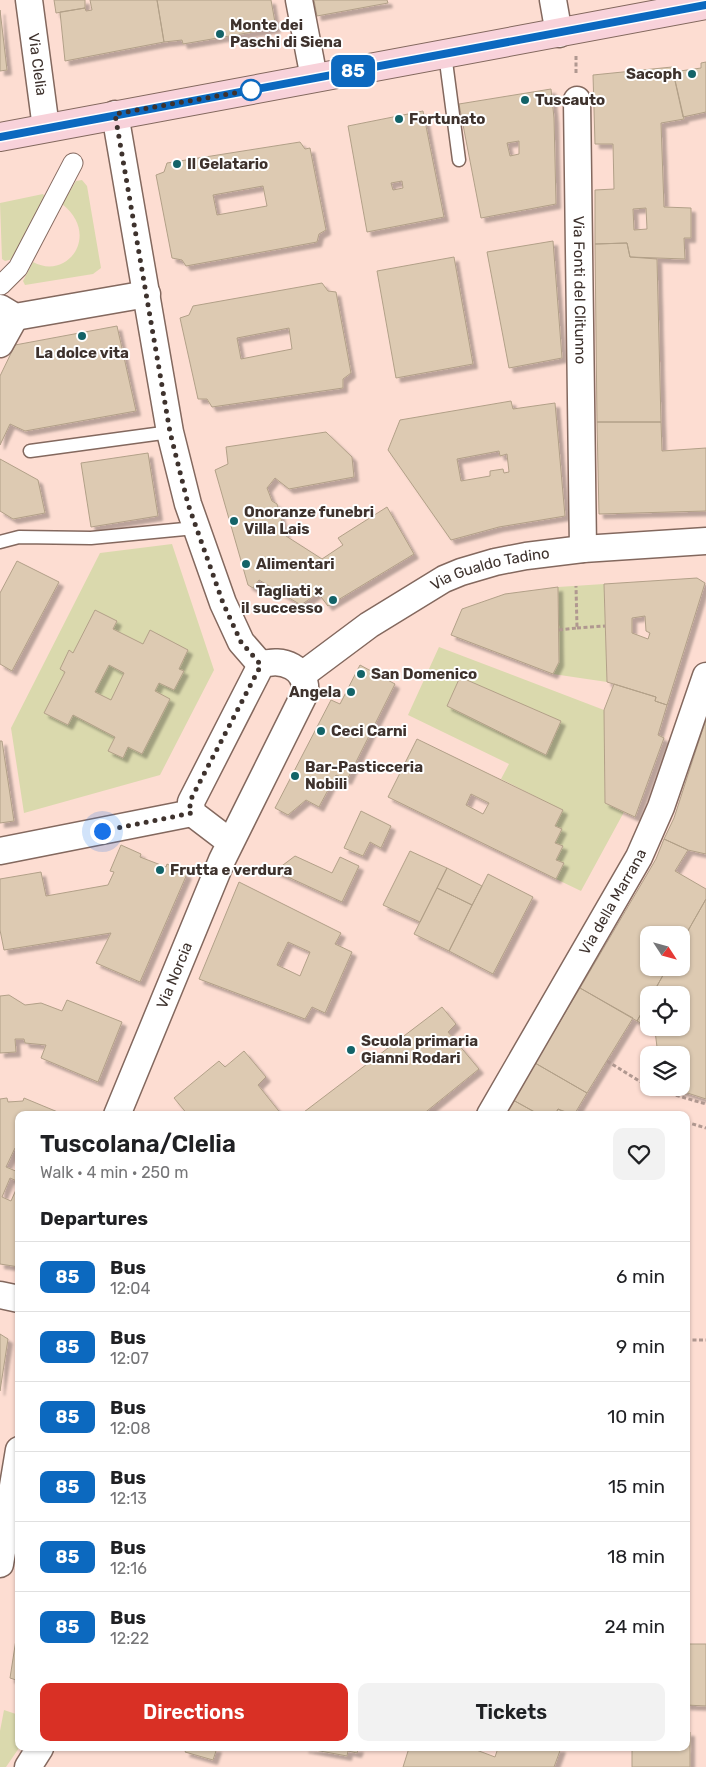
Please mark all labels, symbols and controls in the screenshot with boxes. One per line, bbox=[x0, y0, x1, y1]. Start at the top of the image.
place label: Monte dei Paschi di Siena bbox=[230, 16, 342, 51]
marker: Monte dei Paschi di Siena bbox=[214, 28, 226, 40]
street label: Via Clelia bbox=[24, 32, 51, 97]
line badge: 85 bbox=[330, 55, 376, 87]
text: 85 bbox=[341, 60, 365, 82]
place label: Sacoph bbox=[626, 65, 682, 83]
marker: Sacoph bbox=[686, 68, 698, 80]
unlabelled marker bbox=[240, 79, 262, 101]
place label: Tuscauto bbox=[535, 91, 605, 109]
marker: Tuscauto bbox=[519, 94, 531, 106]
place label: Fortunato bbox=[409, 110, 485, 128]
marker: Fortunato bbox=[393, 113, 405, 125]
place label: Il Gelatario bbox=[187, 155, 268, 173]
marker: Il Gelatario bbox=[171, 158, 183, 170]
street label: Via Fonti del Clitunno bbox=[570, 216, 590, 364]
marker: La dolce vita bbox=[76, 330, 88, 342]
place label: La dolce vita bbox=[35, 344, 129, 362]
place label: Onoranze funebri Villa Lais bbox=[244, 503, 374, 538]
marker: Onoranze funebri Villa Lais bbox=[228, 515, 240, 527]
street label: Via Gualdo Tadino bbox=[427, 544, 551, 594]
place label: Alimentari bbox=[256, 555, 335, 573]
marker: Alimentari bbox=[240, 558, 252, 570]
place label: Tagliati × il successo bbox=[241, 582, 323, 617]
marker: Tagliati × il successo bbox=[327, 594, 339, 606]
place label: San Domenico bbox=[371, 665, 477, 683]
marker: San Domenico bbox=[355, 668, 367, 680]
place label: Angela bbox=[289, 683, 341, 701]
marker: Angela bbox=[345, 686, 357, 698]
place label: Ceci Carni bbox=[331, 722, 407, 740]
marker: Ceci Carni bbox=[315, 725, 327, 737]
place label: Bar-Pasticceria Nobili bbox=[305, 758, 423, 793]
marker: Bar-Pasticceria Nobili bbox=[289, 770, 301, 782]
your location bbox=[90, 819, 115, 844]
street label: Via della Marrana bbox=[575, 846, 650, 958]
place label: Frutta e verdura bbox=[170, 861, 292, 879]
marker: Frutta e verdura bbox=[154, 864, 166, 876]
north arrow bbox=[640, 926, 690, 976]
map controls bbox=[640, 926, 690, 1096]
street label: Via Norcia bbox=[153, 939, 196, 1011]
button: locate bbox=[640, 986, 690, 1036]
place label: Scuola primaria Gianni Rodari bbox=[361, 1032, 478, 1067]
marker: Scuola primaria Gianni Rodari bbox=[345, 1044, 357, 1056]
button: layers bbox=[640, 1046, 690, 1096]
button: heart bbox=[613, 1128, 665, 1180]
text: Tuscolana/Clelia bbox=[40, 1130, 236, 1158]
text: Walk · 4 min · 250 m bbox=[40, 1163, 188, 1182]
text: Departures bbox=[40, 1207, 148, 1230]
text: Bus bbox=[110, 1256, 146, 1279]
text: 6 min bbox=[616, 1265, 665, 1288]
text: 85 bbox=[56, 1266, 79, 1288]
text: 12:04 bbox=[110, 1279, 150, 1298]
text: Bus bbox=[110, 1326, 146, 1349]
text: 9 min bbox=[616, 1335, 665, 1358]
text: 85 bbox=[56, 1336, 79, 1358]
text: 12:07 bbox=[110, 1349, 149, 1368]
text: Bus bbox=[110, 1396, 146, 1419]
text: 10 min bbox=[607, 1405, 665, 1428]
text: 85 bbox=[56, 1406, 79, 1428]
text: 12:08 bbox=[110, 1419, 151, 1438]
text: Bus bbox=[110, 1466, 146, 1489]
text: 15 min bbox=[608, 1475, 665, 1498]
text: 85 bbox=[56, 1476, 79, 1498]
text: 12:13 bbox=[110, 1489, 147, 1508]
text: Bus bbox=[110, 1536, 146, 1559]
text: 18 min bbox=[607, 1545, 665, 1568]
text: 85 bbox=[56, 1546, 79, 1568]
text: 12:16 bbox=[110, 1559, 147, 1578]
text: Bus bbox=[110, 1606, 146, 1629]
text: 24 min bbox=[605, 1615, 665, 1638]
text: 85 bbox=[56, 1616, 79, 1638]
text: 12:22 bbox=[110, 1629, 149, 1648]
button: Directions bbox=[40, 1683, 348, 1741]
button: Tickets bbox=[358, 1683, 665, 1741]

